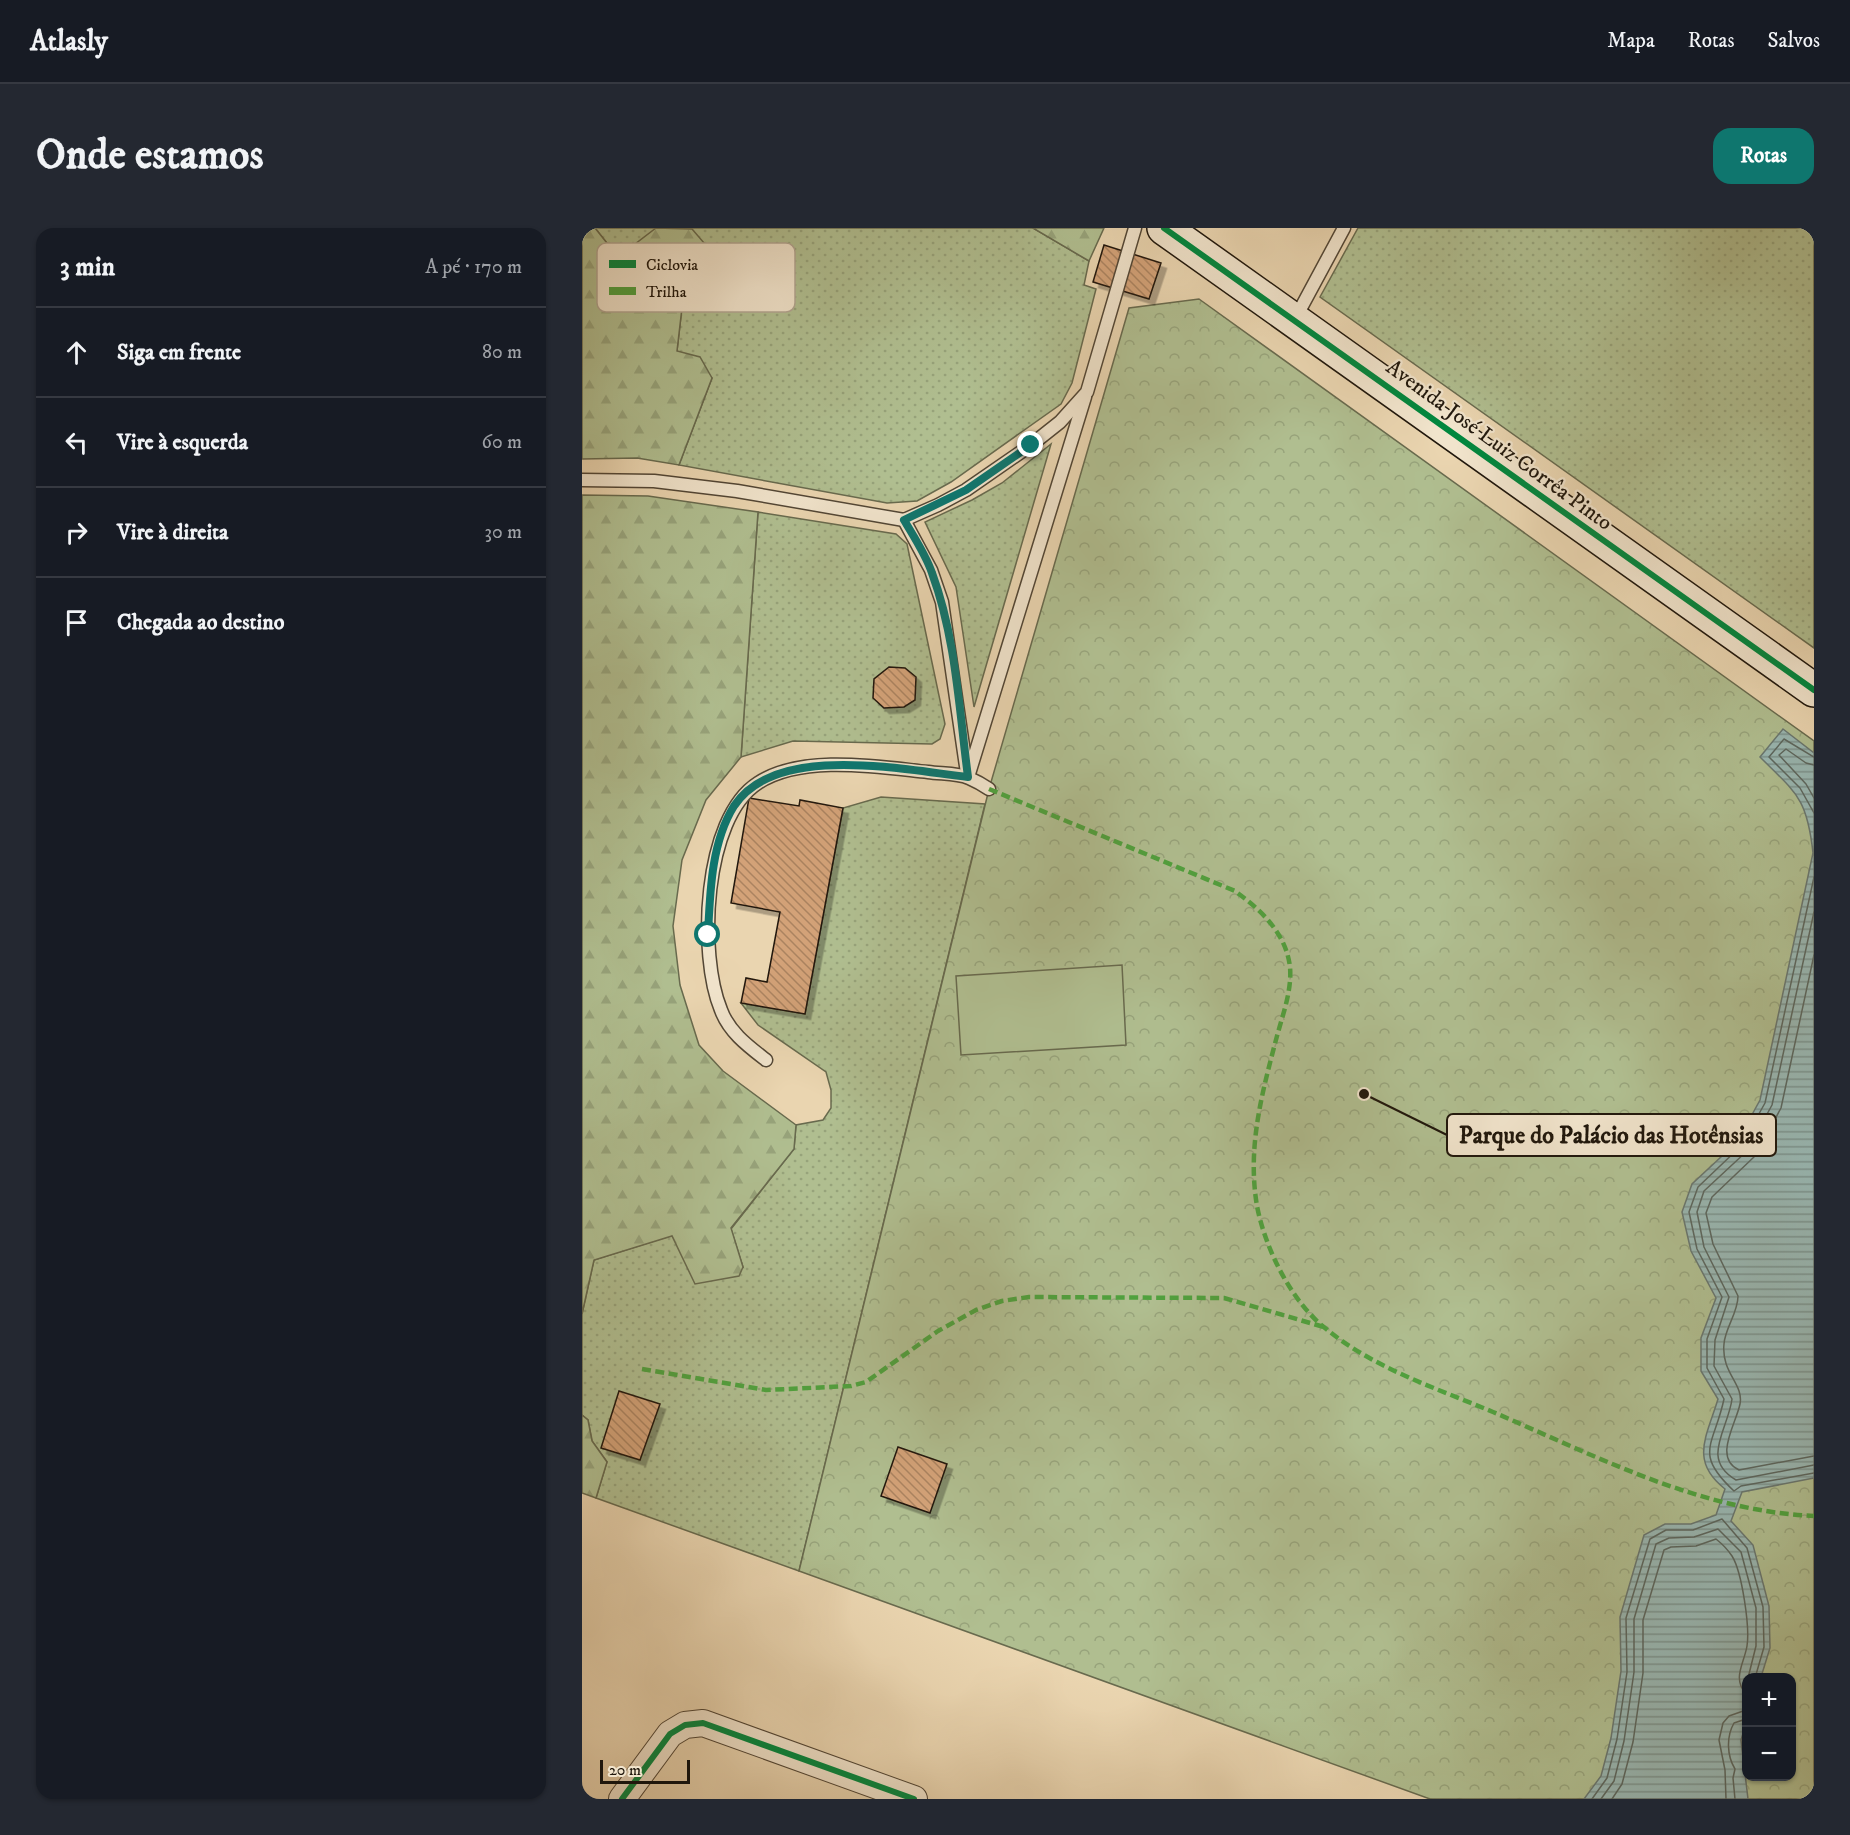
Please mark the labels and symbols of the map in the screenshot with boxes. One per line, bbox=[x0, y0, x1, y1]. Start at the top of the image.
legend bbox=[597, 243, 795, 312]
text: Ciclovia bbox=[646, 255, 698, 275]
text: Trilha bbox=[646, 282, 687, 302]
street label: Avenida José Luiz Corrêa Pinto bbox=[1381, 354, 1618, 537]
route end bbox=[1017, 431, 1043, 457]
route start bbox=[694, 921, 720, 947]
callout: Parque do Palácio das Hotênsias bbox=[1447, 1114, 1776, 1156]
text: Parque do Palácio das Hotênsias bbox=[1459, 1121, 1763, 1151]
scale bar bbox=[600, 1757, 690, 1784]

